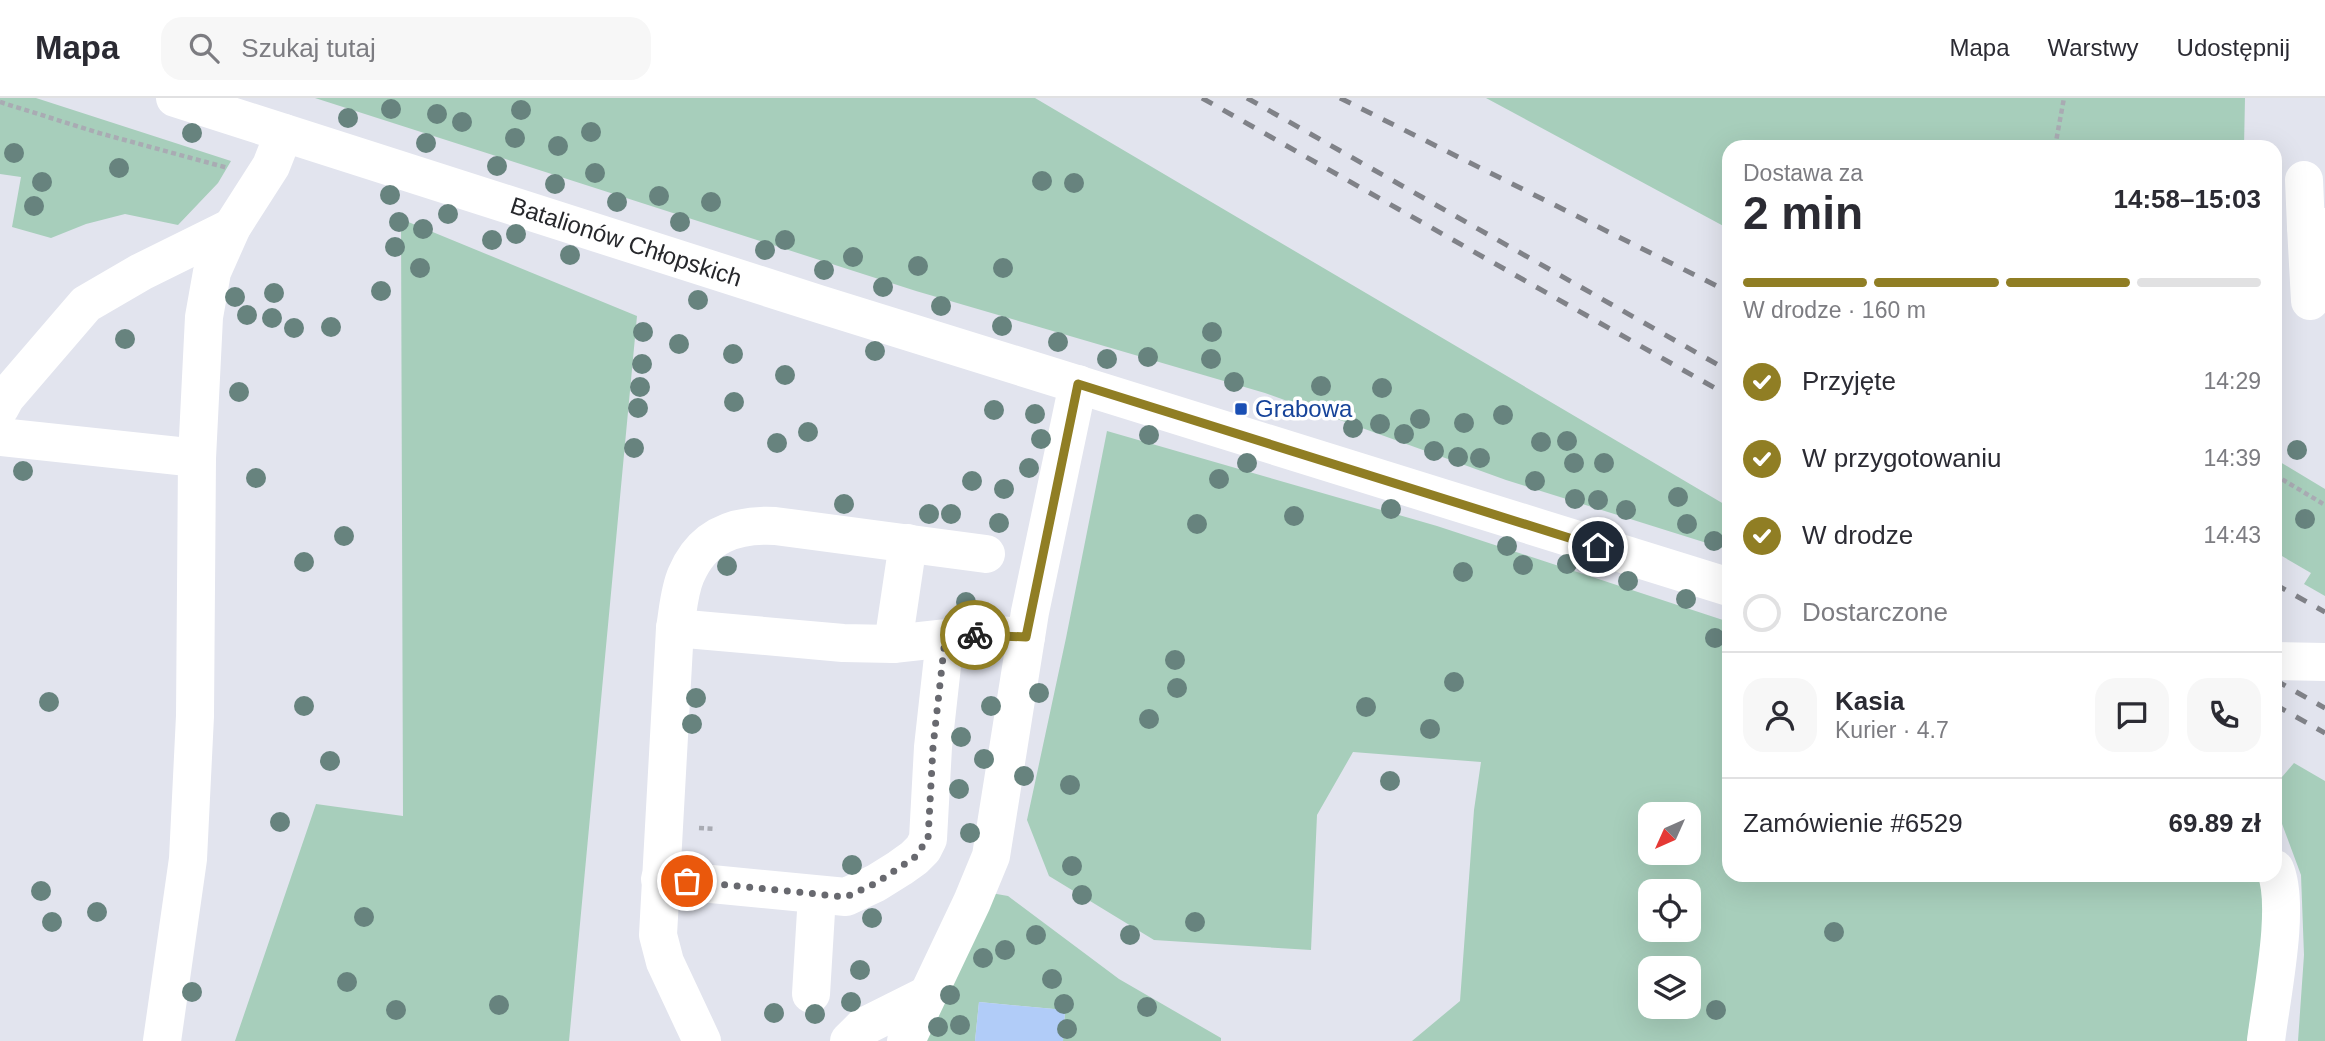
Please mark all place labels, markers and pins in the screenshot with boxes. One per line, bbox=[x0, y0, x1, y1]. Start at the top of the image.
place label: Grabowa bbox=[1255, 395, 1353, 422]
marker: Grabowa bbox=[1233, 401, 1249, 417]
pin bbox=[1568, 517, 1628, 577]
pin bbox=[657, 851, 717, 911]

